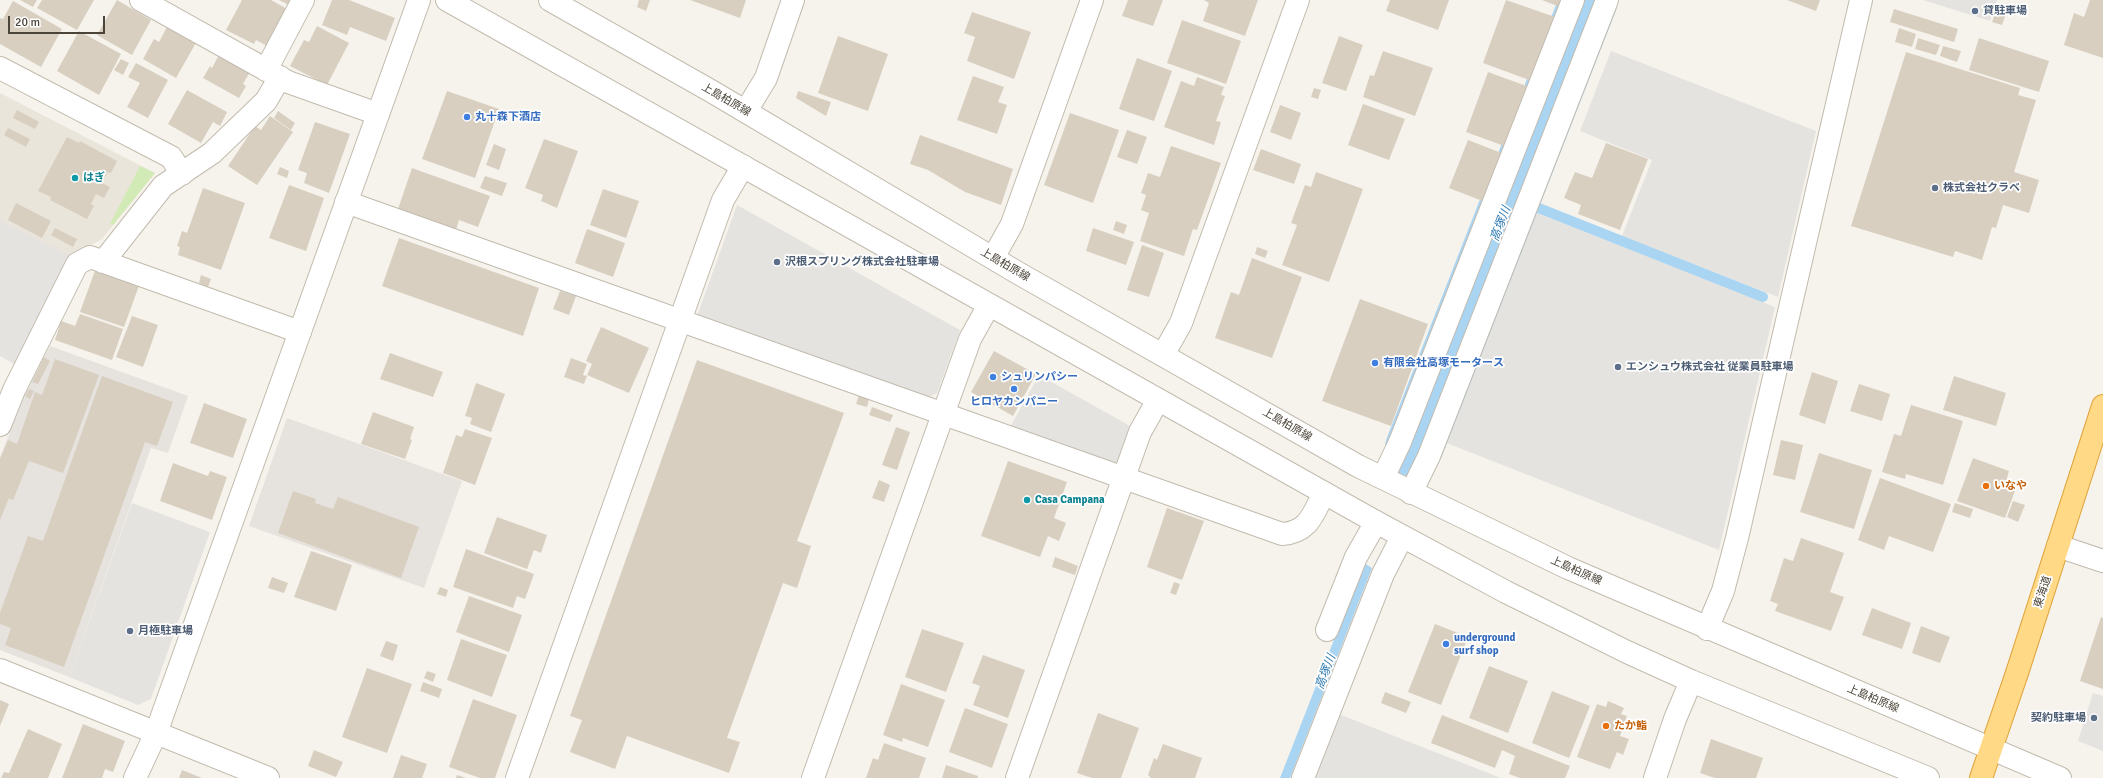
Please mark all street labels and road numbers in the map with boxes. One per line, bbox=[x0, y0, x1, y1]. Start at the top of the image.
street label: 上島柏原線 bbox=[699, 81, 753, 119]
street label: 上島柏原線 bbox=[978, 246, 1032, 284]
street label: 上島柏原線 bbox=[1260, 406, 1314, 444]
street label: 上島柏原線 bbox=[1548, 554, 1604, 588]
street label: 東海道 bbox=[2032, 574, 2054, 610]
street label: 上島柏原線 bbox=[1845, 682, 1901, 716]

